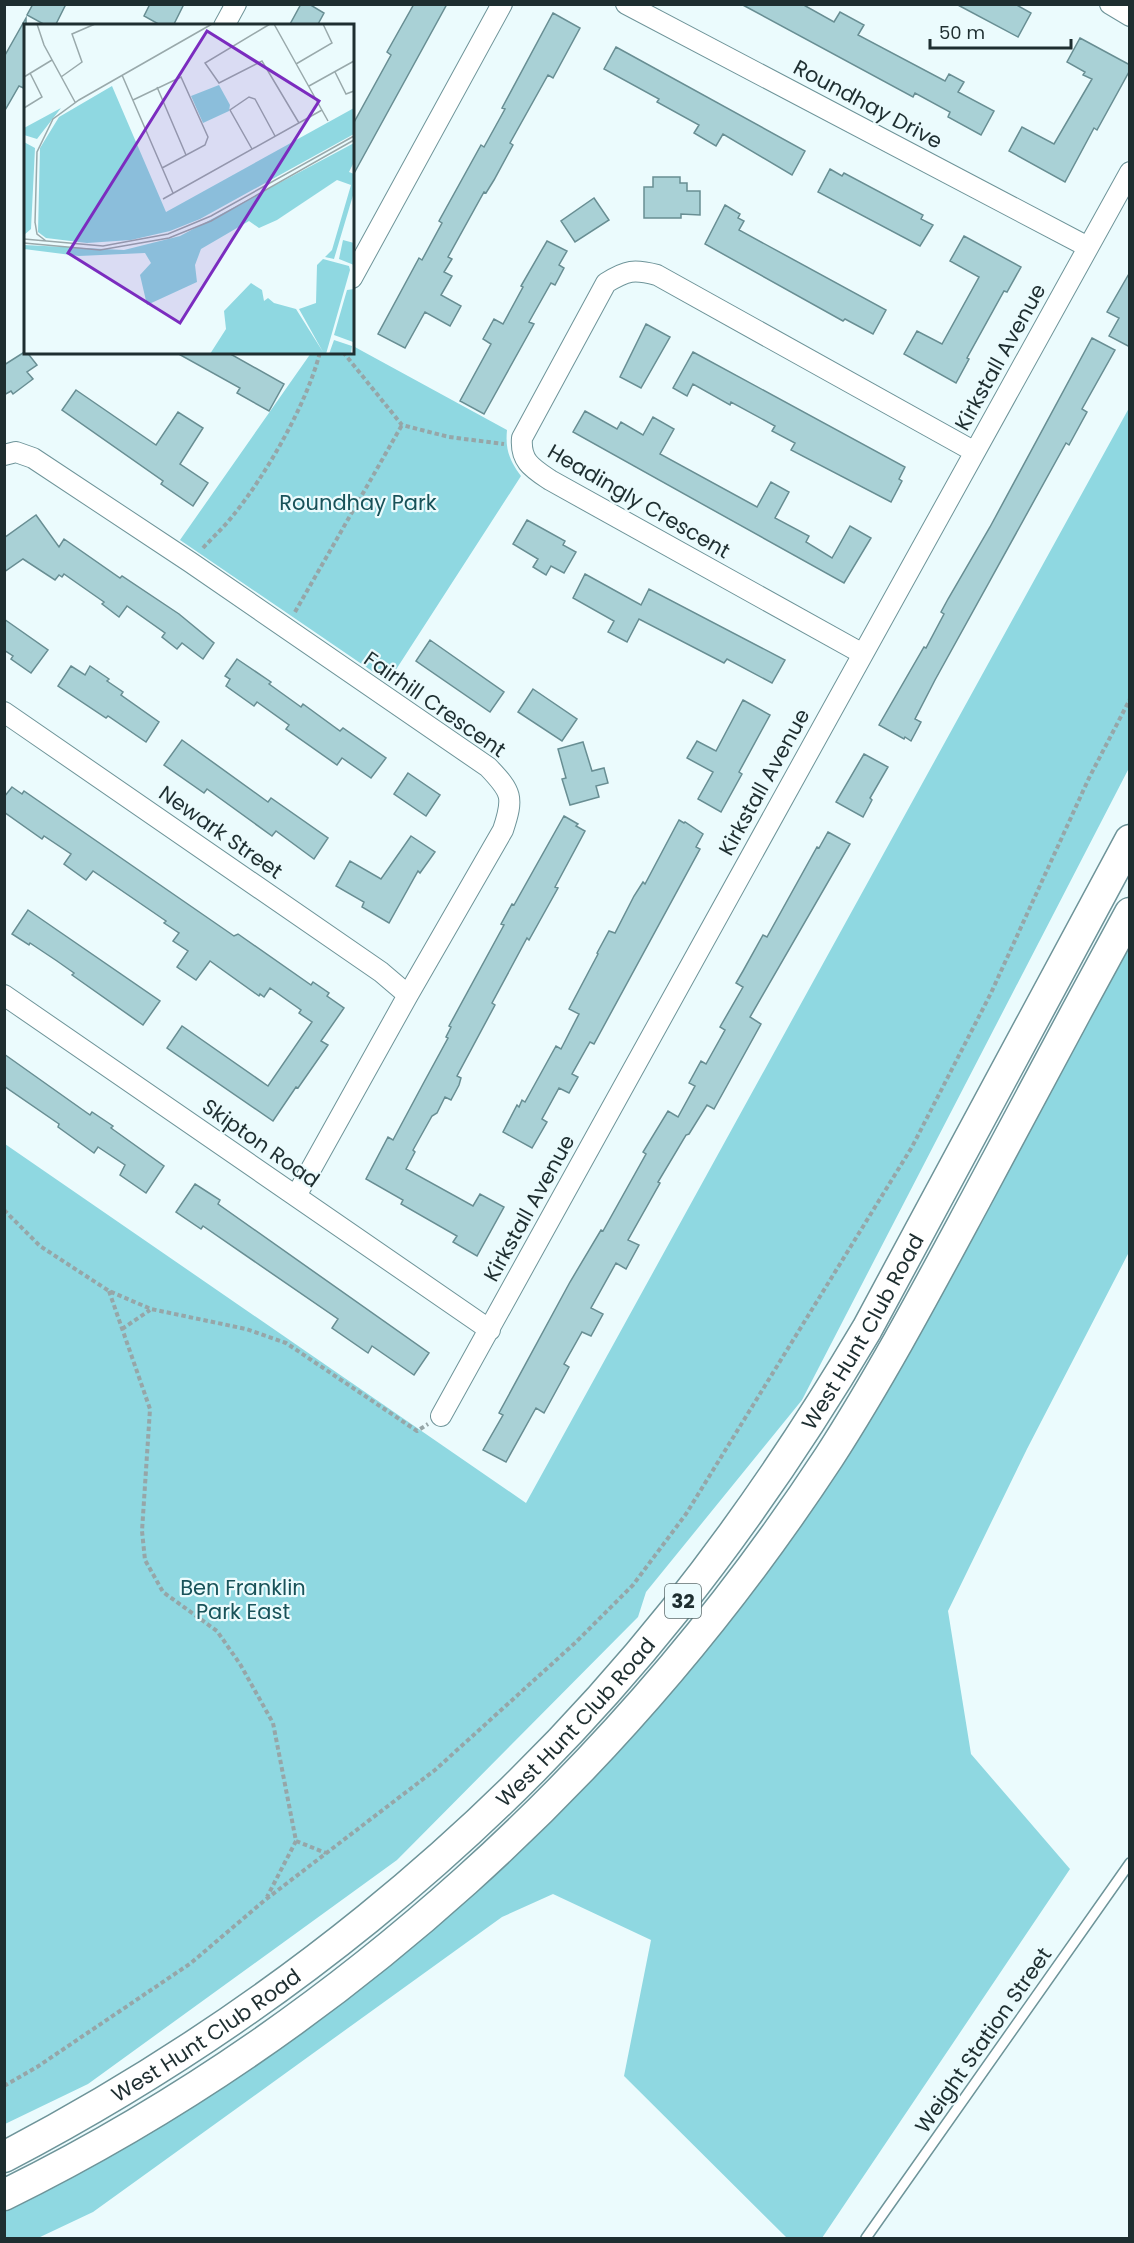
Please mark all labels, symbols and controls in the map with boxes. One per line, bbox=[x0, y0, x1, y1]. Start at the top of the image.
scale bar bbox=[930, 12, 1071, 50]
text: 50 m bbox=[939, 20, 985, 45]
inset map bbox=[24, 24, 354, 354]
street label: Roundhay Drive bbox=[788, 52, 948, 156]
street label: Kirkstall Avenue bbox=[948, 278, 1052, 436]
street label: Headingly Crescent bbox=[542, 437, 736, 565]
park label: Roundhay Park bbox=[279, 488, 437, 517]
street label: Fairhill Crescent bbox=[358, 644, 512, 764]
street label: Kirkstall Avenue bbox=[712, 703, 816, 861]
street label: Newark Street bbox=[153, 779, 289, 885]
street label: Skipton Road bbox=[196, 1092, 326, 1194]
street label: Kirkstall Avenue bbox=[477, 1129, 581, 1287]
street label: West Hunt Club Road bbox=[794, 1228, 930, 1435]
park label: Ben Franklin Park East bbox=[180, 1573, 306, 1626]
road number: 32 bbox=[665, 1584, 701, 1618]
street label: West Hunt Club Road bbox=[489, 1631, 661, 1813]
street label: Weight Station Street bbox=[908, 1941, 1058, 2139]
street label: West Hunt Club Road bbox=[106, 1961, 306, 2108]

